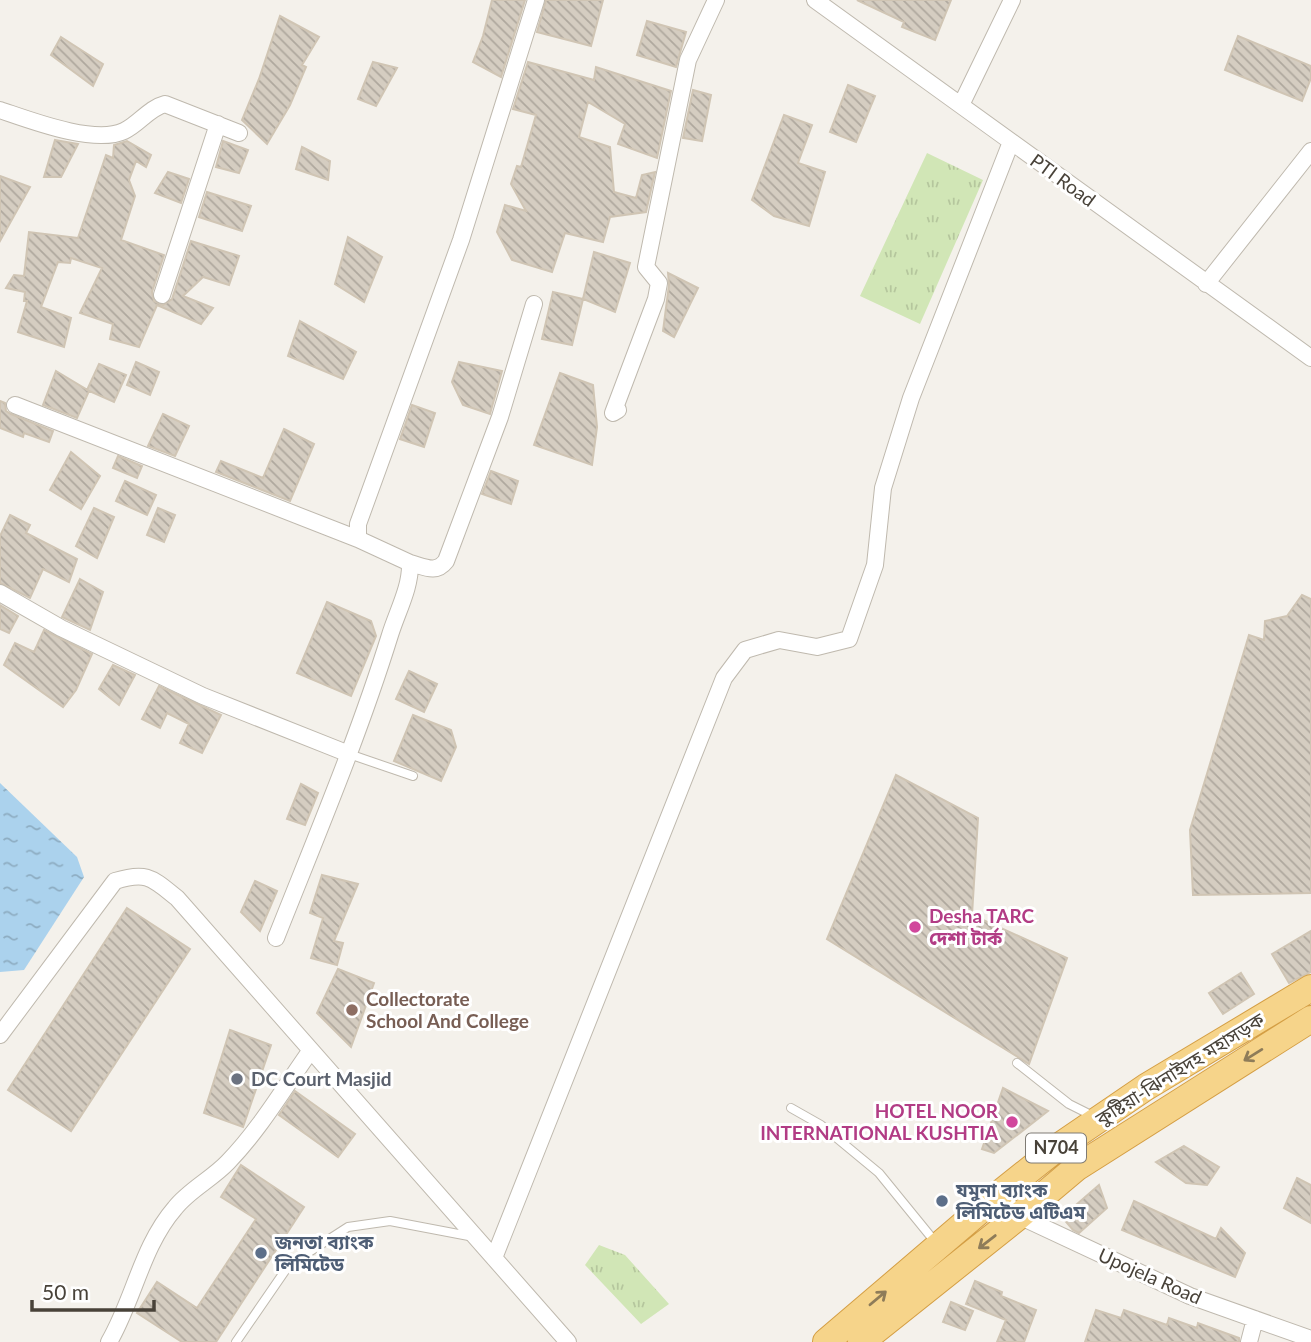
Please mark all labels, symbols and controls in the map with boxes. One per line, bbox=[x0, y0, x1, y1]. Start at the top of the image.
street label: PTI Road bbox=[1026, 148, 1100, 211]
place label: Desha TARC দেশা টার্ক bbox=[929, 904, 1035, 949]
marker: Desha TARC দেশা টার্ক bbox=[907, 919, 923, 935]
place label: Collectorate School And College bbox=[366, 987, 529, 1032]
marker: Collectorate School And College bbox=[344, 1002, 360, 1018]
street label: কুষ্টিয়া-ঝিনাইদহ মহাসড়ক bbox=[1090, 1007, 1269, 1131]
one-way arrow bbox=[1244, 1049, 1264, 1063]
place label: DC Court Masjid bbox=[251, 1067, 392, 1090]
marker: DC Court Masjid bbox=[229, 1071, 245, 1087]
place label: HOTEL NOOR INTERNATIONAL KUSHTIA bbox=[760, 1099, 999, 1144]
marker: HOTEL NOOR INTERNATIONAL KUSHTIA bbox=[1004, 1114, 1020, 1130]
road number: N704 bbox=[1026, 1134, 1086, 1162]
place label: যমুনা ব্যাংক লিমিটেড এটিএম bbox=[955, 1178, 1086, 1223]
marker: যমুনা ব্যাংক লিমিটেড এটিএম bbox=[934, 1193, 950, 1209]
place label: জনতা ব্যাংক লিমিটেড bbox=[274, 1230, 374, 1275]
one-way arrow bbox=[979, 1234, 997, 1249]
street label: Upojela Road bbox=[1095, 1243, 1205, 1309]
marker: জনতা ব্যাংক লিমিটেড bbox=[253, 1245, 269, 1261]
scale bar bbox=[32, 1268, 154, 1312]
text: 50 m bbox=[42, 1279, 89, 1304]
one-way arrow bbox=[868, 1290, 886, 1306]

